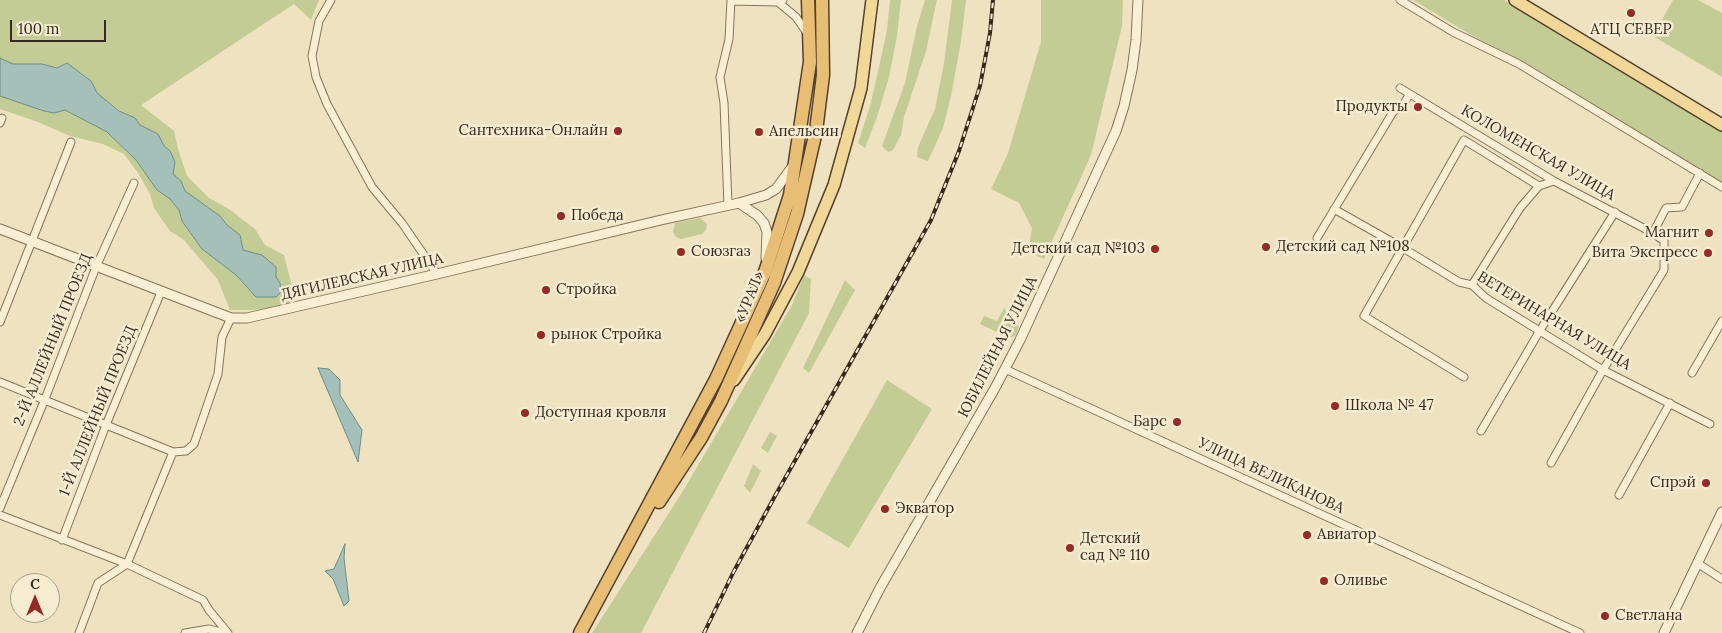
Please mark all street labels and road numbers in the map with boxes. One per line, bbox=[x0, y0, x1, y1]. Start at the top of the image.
street label: КОЛОМЕНСКАЯ УЛИЦА bbox=[1458, 101, 1618, 205]
street label: ДЯГИЛЕВСКАЯ УЛИЦА bbox=[279, 250, 445, 304]
street label: 2-Й АЛЛЕЙНЫЙ ПРОЕЗД bbox=[10, 251, 96, 429]
street label: ВЕТЕРИНАРНАЯ УЛИЦА bbox=[1474, 268, 1634, 374]
street label: «УРАЛ» bbox=[732, 269, 768, 325]
street label: ЮБИЛЕЙНАЯ УЛИЦА bbox=[955, 273, 1041, 421]
street label: 1-Й АЛЛЕЙНЫЙ ПРОЕЗД bbox=[56, 323, 140, 499]
street label: УЛИЦА ВЕЛИКАНОВА bbox=[1195, 434, 1347, 518]

